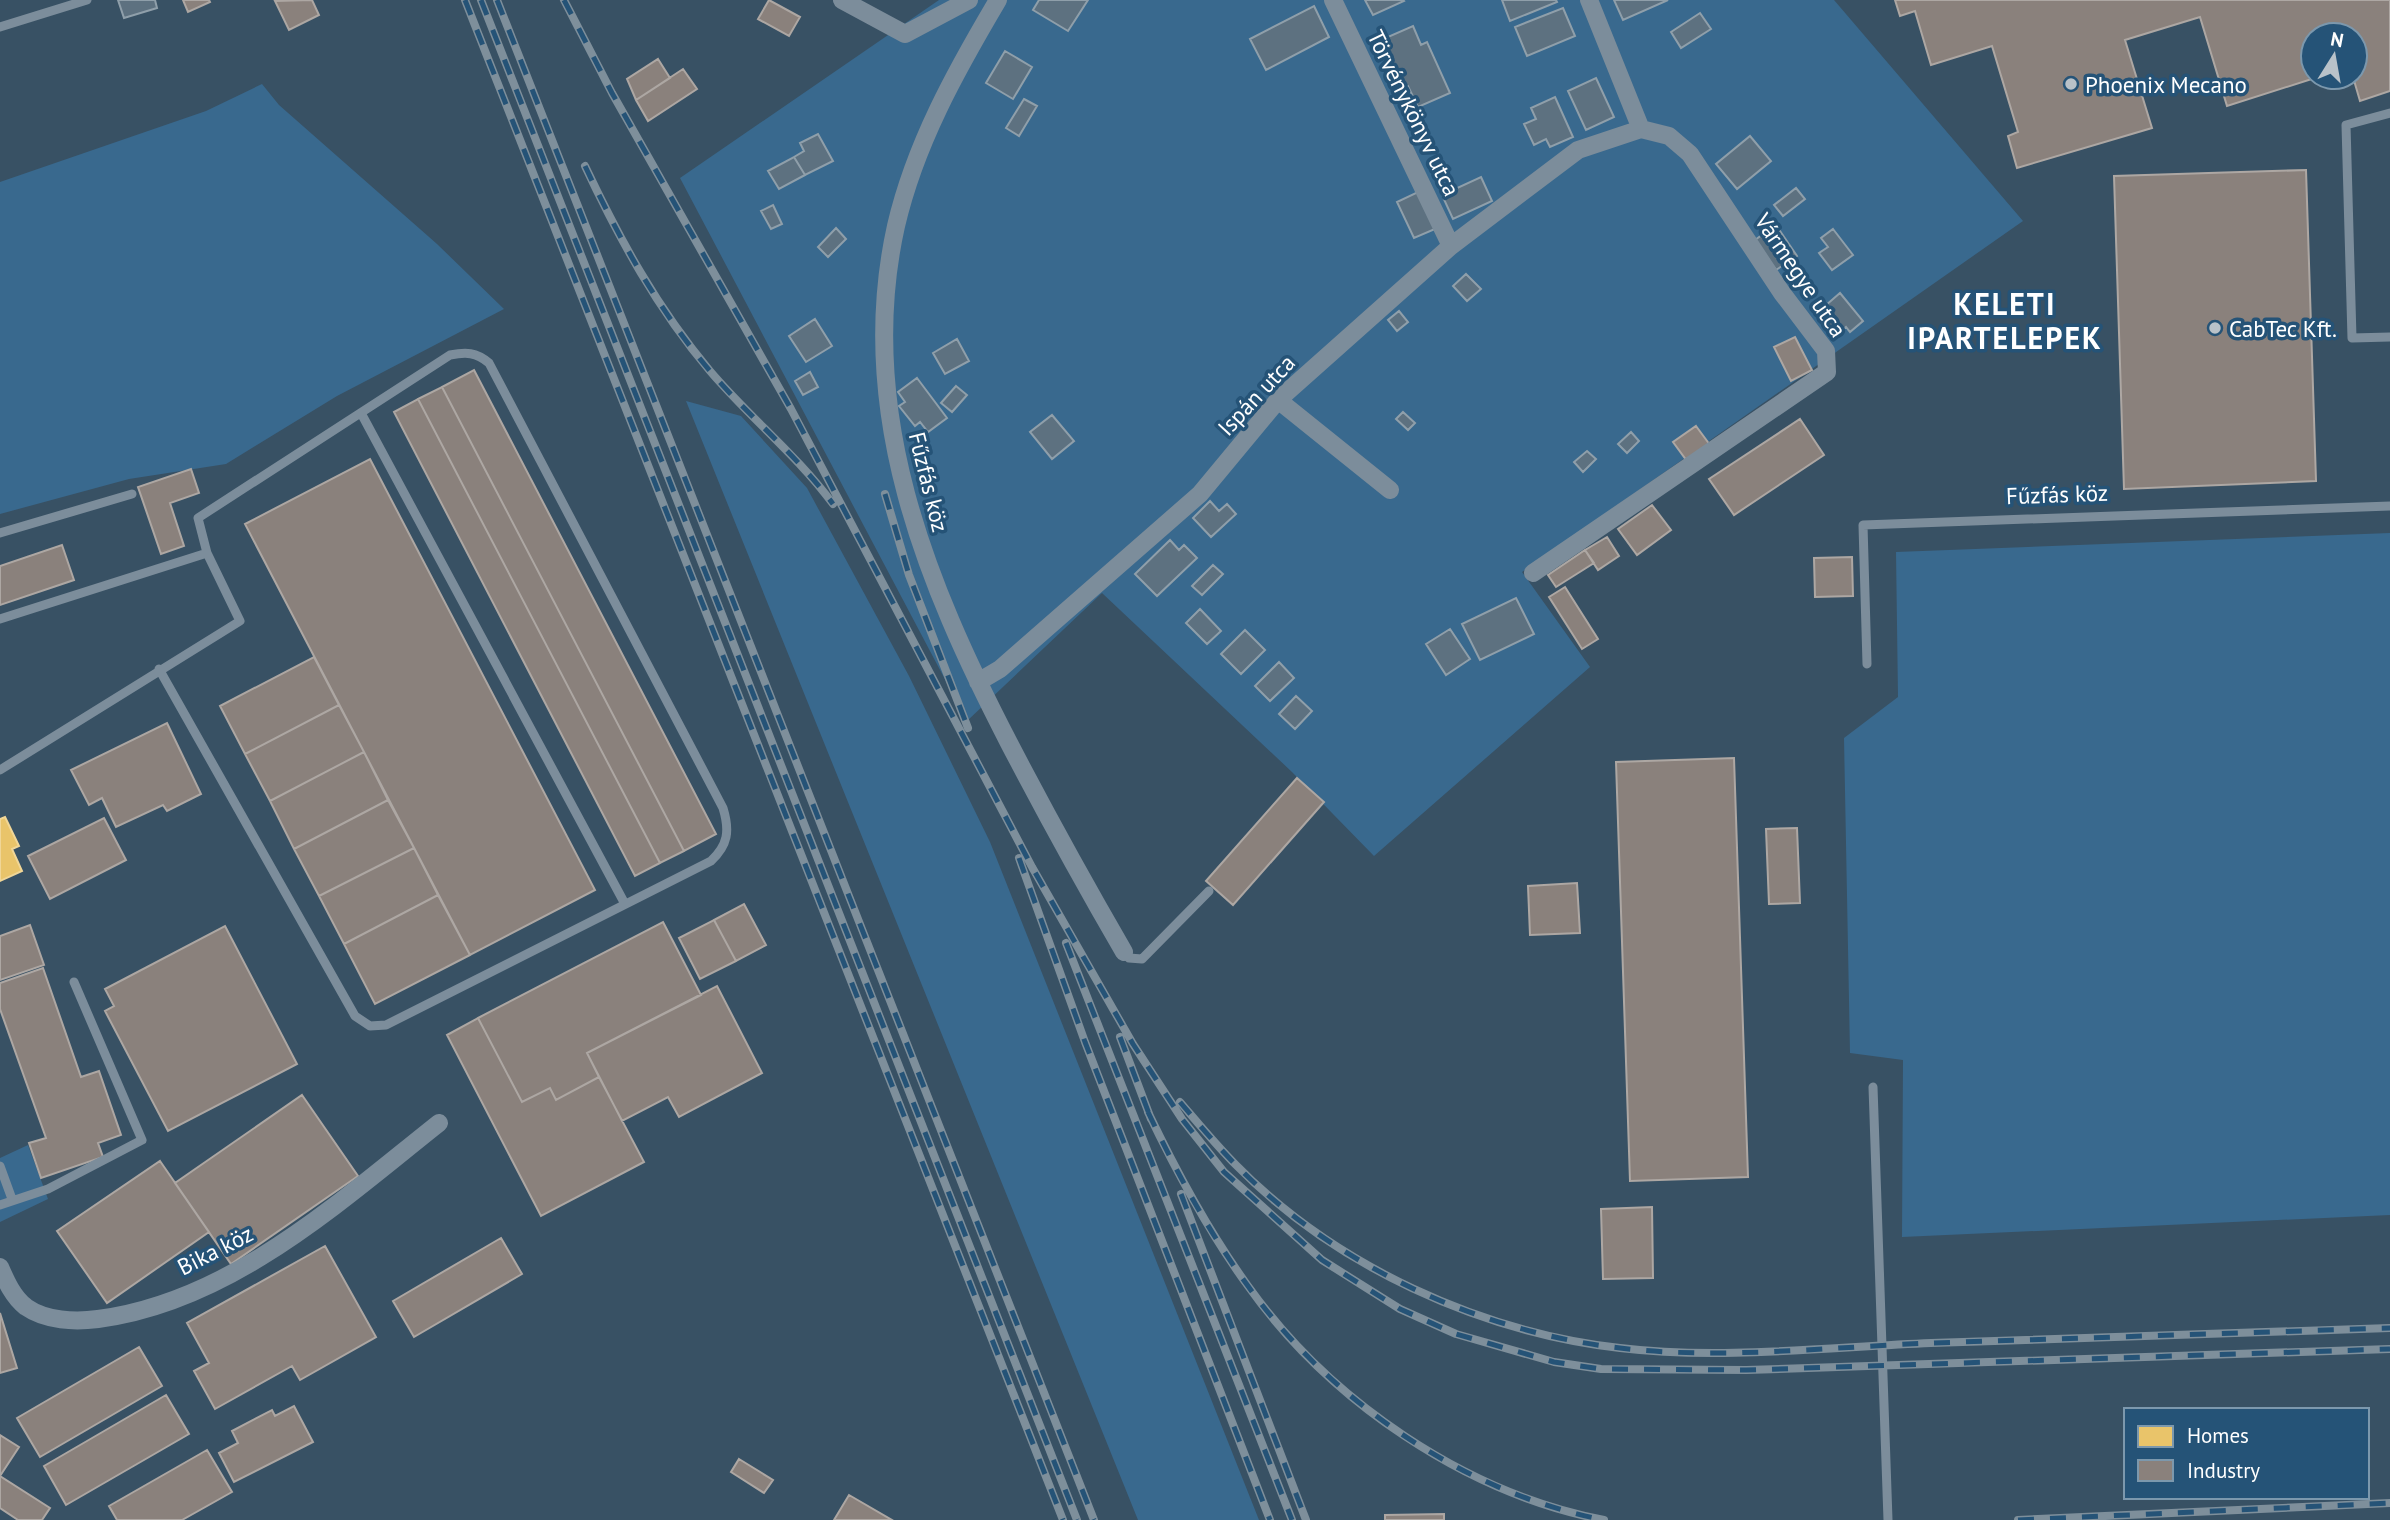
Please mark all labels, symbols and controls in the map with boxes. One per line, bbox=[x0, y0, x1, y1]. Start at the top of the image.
north arrow bbox=[2299, 21, 2369, 91]
street label: Törvénykönyv utca bbox=[1361, 25, 1467, 201]
text: N bbox=[2329, 26, 2346, 52]
place label: Phoenix Mecano bbox=[2085, 70, 2247, 99]
marker: Phoenix Mecano bbox=[2063, 76, 2079, 92]
street label: Vármegye utca bbox=[1748, 206, 1853, 343]
district label: KELETI IPARTELEPEK bbox=[1907, 284, 2103, 357]
place label: CabTec Kft. bbox=[2229, 314, 2337, 343]
marker: CabTec Kft. bbox=[2207, 320, 2223, 336]
street label: Ispán utca bbox=[1211, 348, 1301, 442]
street label: Fűzfás köz bbox=[903, 429, 955, 535]
street label: Fűzfás köz bbox=[2005, 478, 2109, 510]
street label: Bika köz bbox=[172, 1219, 258, 1281]
legend bbox=[2124, 1408, 2369, 1499]
text: Homes bbox=[2187, 1422, 2249, 1449]
text: Industry bbox=[2187, 1457, 2260, 1484]

